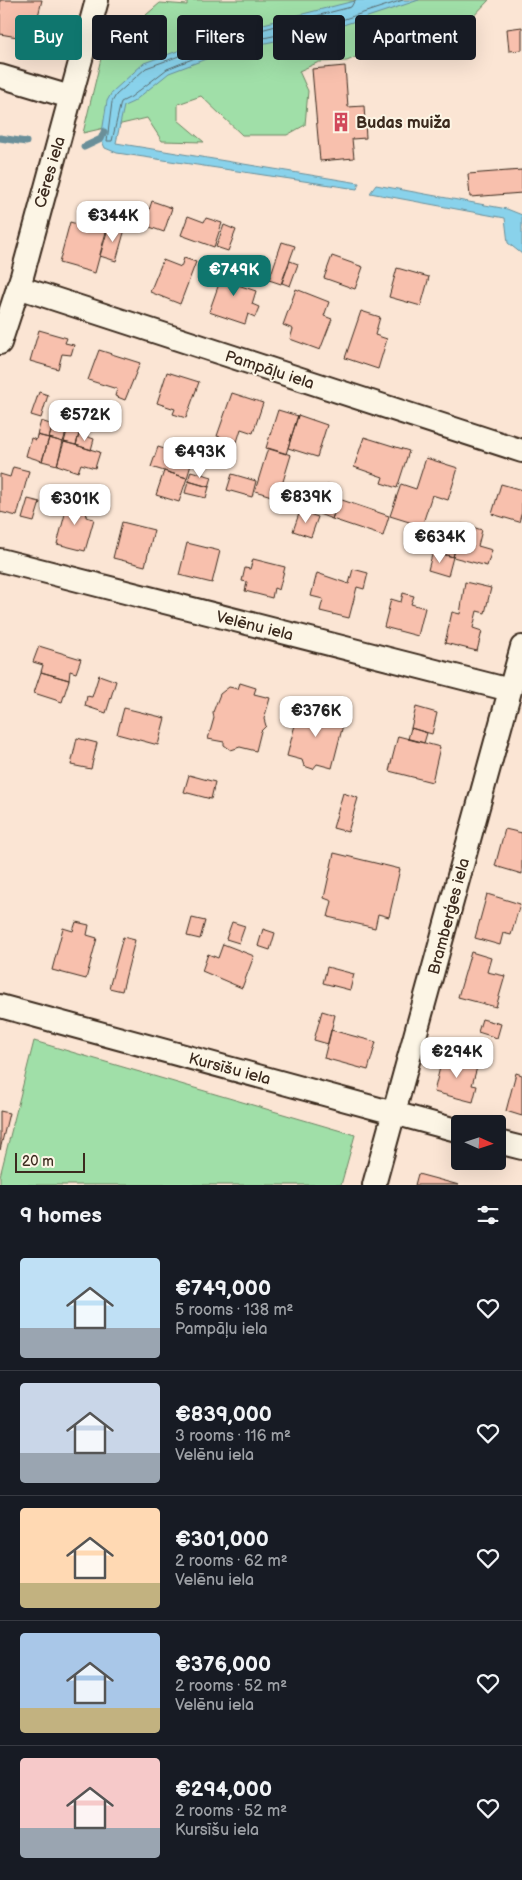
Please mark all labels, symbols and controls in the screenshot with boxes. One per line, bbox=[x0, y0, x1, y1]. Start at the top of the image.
chip: Buy bbox=[15, 15, 82, 60]
chip: Rent bbox=[92, 15, 167, 60]
chip: Filters bbox=[177, 15, 263, 60]
chip: New bbox=[273, 15, 345, 60]
chip: Apartment bbox=[355, 15, 476, 60]
building icon: Budas muiža bbox=[330, 111, 352, 133]
place label: Budas muiža bbox=[356, 114, 451, 133]
street label: Cēres iela bbox=[31, 134, 70, 211]
pin: €344K bbox=[78, 200, 148, 243]
text: €344K bbox=[87, 207, 139, 226]
pin: €749K bbox=[199, 254, 269, 297]
text: €749K bbox=[209, 261, 259, 280]
street label: Pampāļu iela bbox=[223, 347, 317, 394]
pin: €572K bbox=[50, 400, 120, 442]
text: €572K bbox=[60, 406, 110, 425]
pin: €493K bbox=[165, 436, 235, 479]
text: €493K bbox=[174, 443, 226, 462]
pin: €839K bbox=[271, 482, 341, 524]
pin: €301K bbox=[40, 484, 110, 526]
text: €839K bbox=[280, 488, 332, 507]
text: €301K bbox=[51, 490, 100, 509]
pin: €634K bbox=[405, 522, 475, 564]
text: €634K bbox=[414, 528, 466, 547]
street label: Velēnu iela bbox=[214, 608, 295, 645]
pin: €376K bbox=[281, 696, 351, 738]
text: €376K bbox=[291, 702, 341, 721]
street label: Bramberģes iela bbox=[425, 856, 474, 977]
pin: €294K bbox=[422, 1036, 492, 1079]
text: €294K bbox=[431, 1043, 483, 1062]
street label: Kursīšu iela bbox=[187, 1049, 273, 1090]
north arrow bbox=[451, 1115, 506, 1170]
map controls bbox=[451, 1115, 506, 1170]
scale bar bbox=[15, 1150, 85, 1173]
text: 20 m bbox=[22, 1153, 54, 1170]
icon: filters bbox=[474, 1201, 502, 1229]
text: 9 homes bbox=[20, 1203, 102, 1228]
text: €749,000 bbox=[175, 1276, 271, 1301]
icon: home bbox=[60, 1278, 120, 1338]
icon: heart bbox=[474, 1294, 502, 1322]
text: 5 rooms · 138 m² bbox=[175, 1301, 294, 1320]
text: Pampāļu iela bbox=[175, 1320, 268, 1339]
text: €839,000 bbox=[175, 1402, 272, 1427]
icon: home bbox=[60, 1403, 120, 1463]
icon: heart bbox=[474, 1419, 502, 1447]
text: 3 rooms · 116 m² bbox=[175, 1427, 291, 1446]
text: Velēnu iela bbox=[175, 1446, 254, 1465]
text: €301,000 bbox=[175, 1527, 269, 1552]
icon: home bbox=[60, 1528, 120, 1588]
icon: heart bbox=[474, 1544, 502, 1572]
text: 2 rooms · 62 m² bbox=[175, 1552, 288, 1571]
text: Velēnu iela bbox=[175, 1571, 254, 1590]
text: €376,000 bbox=[175, 1652, 271, 1677]
icon: home bbox=[60, 1653, 120, 1713]
icon: heart bbox=[474, 1669, 502, 1697]
text: 2 rooms · 52 m² bbox=[175, 1677, 287, 1696]
text: Velēnu iela bbox=[175, 1696, 254, 1715]
text: €294,000 bbox=[175, 1777, 272, 1802]
icon: home bbox=[60, 1778, 120, 1838]
icon: heart bbox=[474, 1794, 502, 1822]
text: 2 rooms · 52 m² bbox=[175, 1802, 287, 1821]
text: Kursīšu iela bbox=[175, 1821, 259, 1840]

